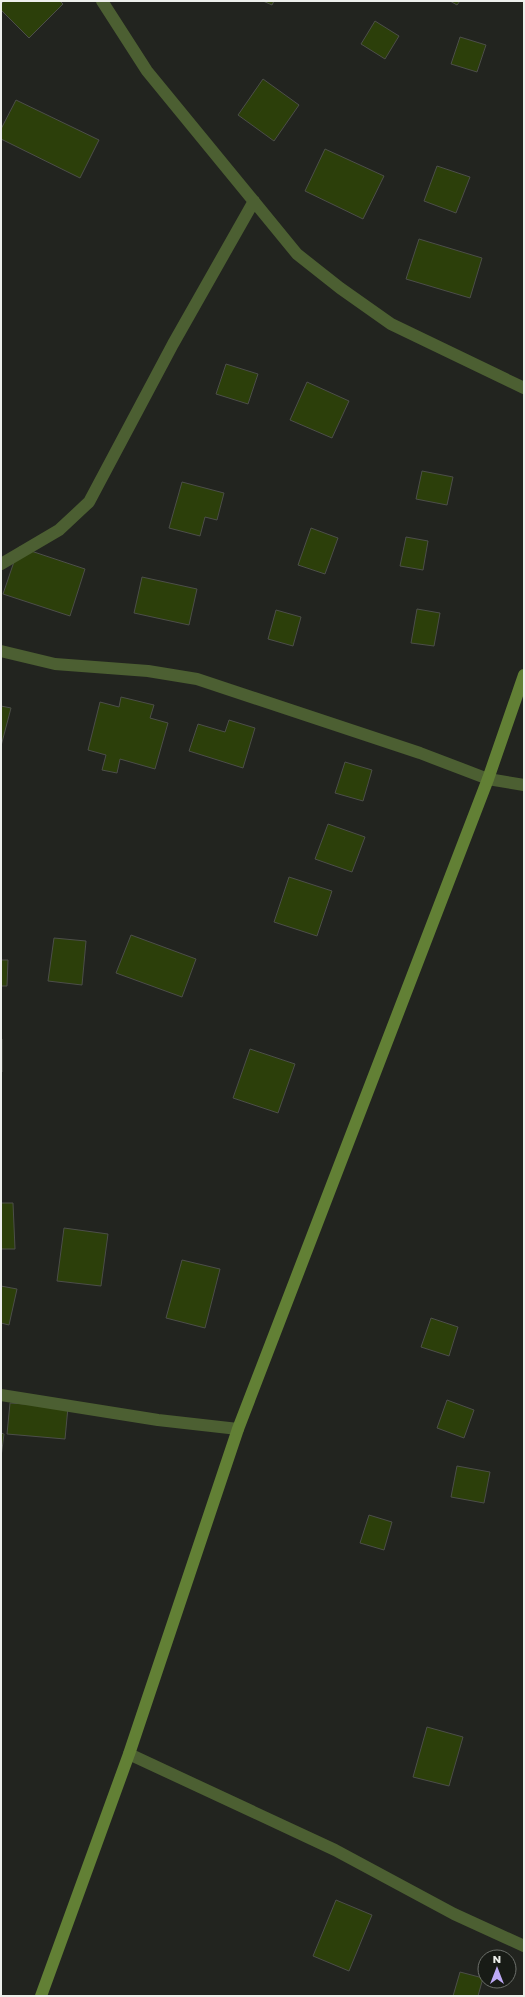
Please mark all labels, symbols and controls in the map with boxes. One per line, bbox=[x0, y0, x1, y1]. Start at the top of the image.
north arrow bbox=[477, 1949, 517, 1989]
text: N bbox=[493, 1951, 501, 1967]

